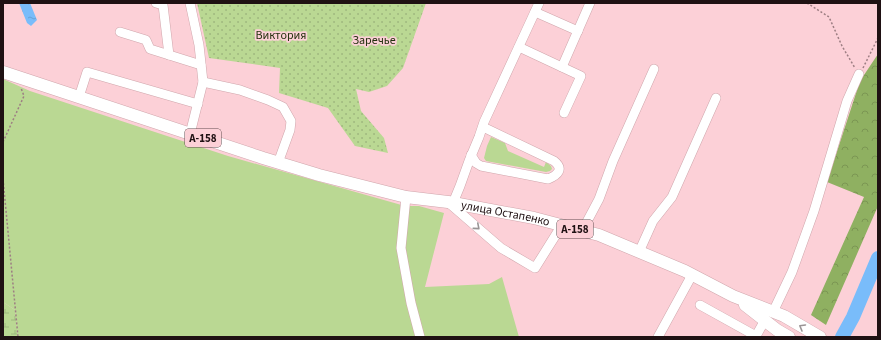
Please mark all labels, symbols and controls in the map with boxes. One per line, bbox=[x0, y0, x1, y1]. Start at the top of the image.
park label: Виктория bbox=[255, 27, 307, 44]
park label: Заречье bbox=[352, 32, 396, 49]
road number: А-158 bbox=[185, 129, 221, 147]
street label: улица Остапенко bbox=[460, 197, 552, 231]
road number: А-158 bbox=[557, 220, 593, 238]
one-way arrow bbox=[473, 223, 480, 230]
one-way arrow bbox=[799, 324, 806, 331]

